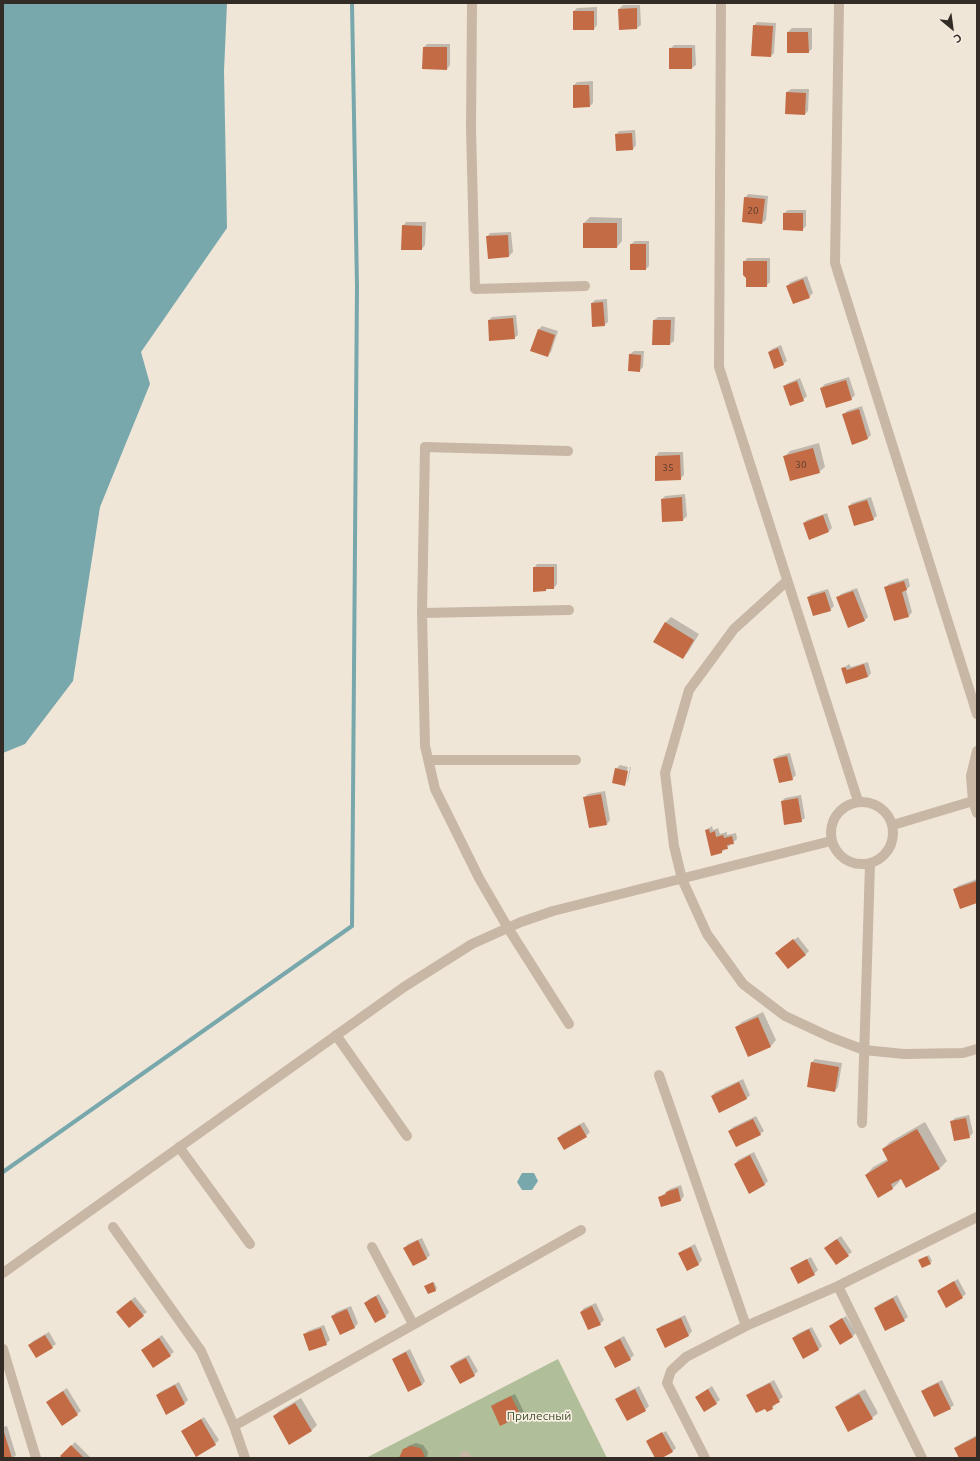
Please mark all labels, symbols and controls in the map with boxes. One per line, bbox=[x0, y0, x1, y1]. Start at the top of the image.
north arrow bbox=[932, 8, 972, 48]
text: С bbox=[952, 32, 964, 45]
house number: 20 bbox=[747, 205, 759, 217]
house number: 30 bbox=[795, 459, 807, 471]
house number: 35 bbox=[662, 462, 674, 474]
park label: Прилесный bbox=[507, 1409, 571, 1423]

